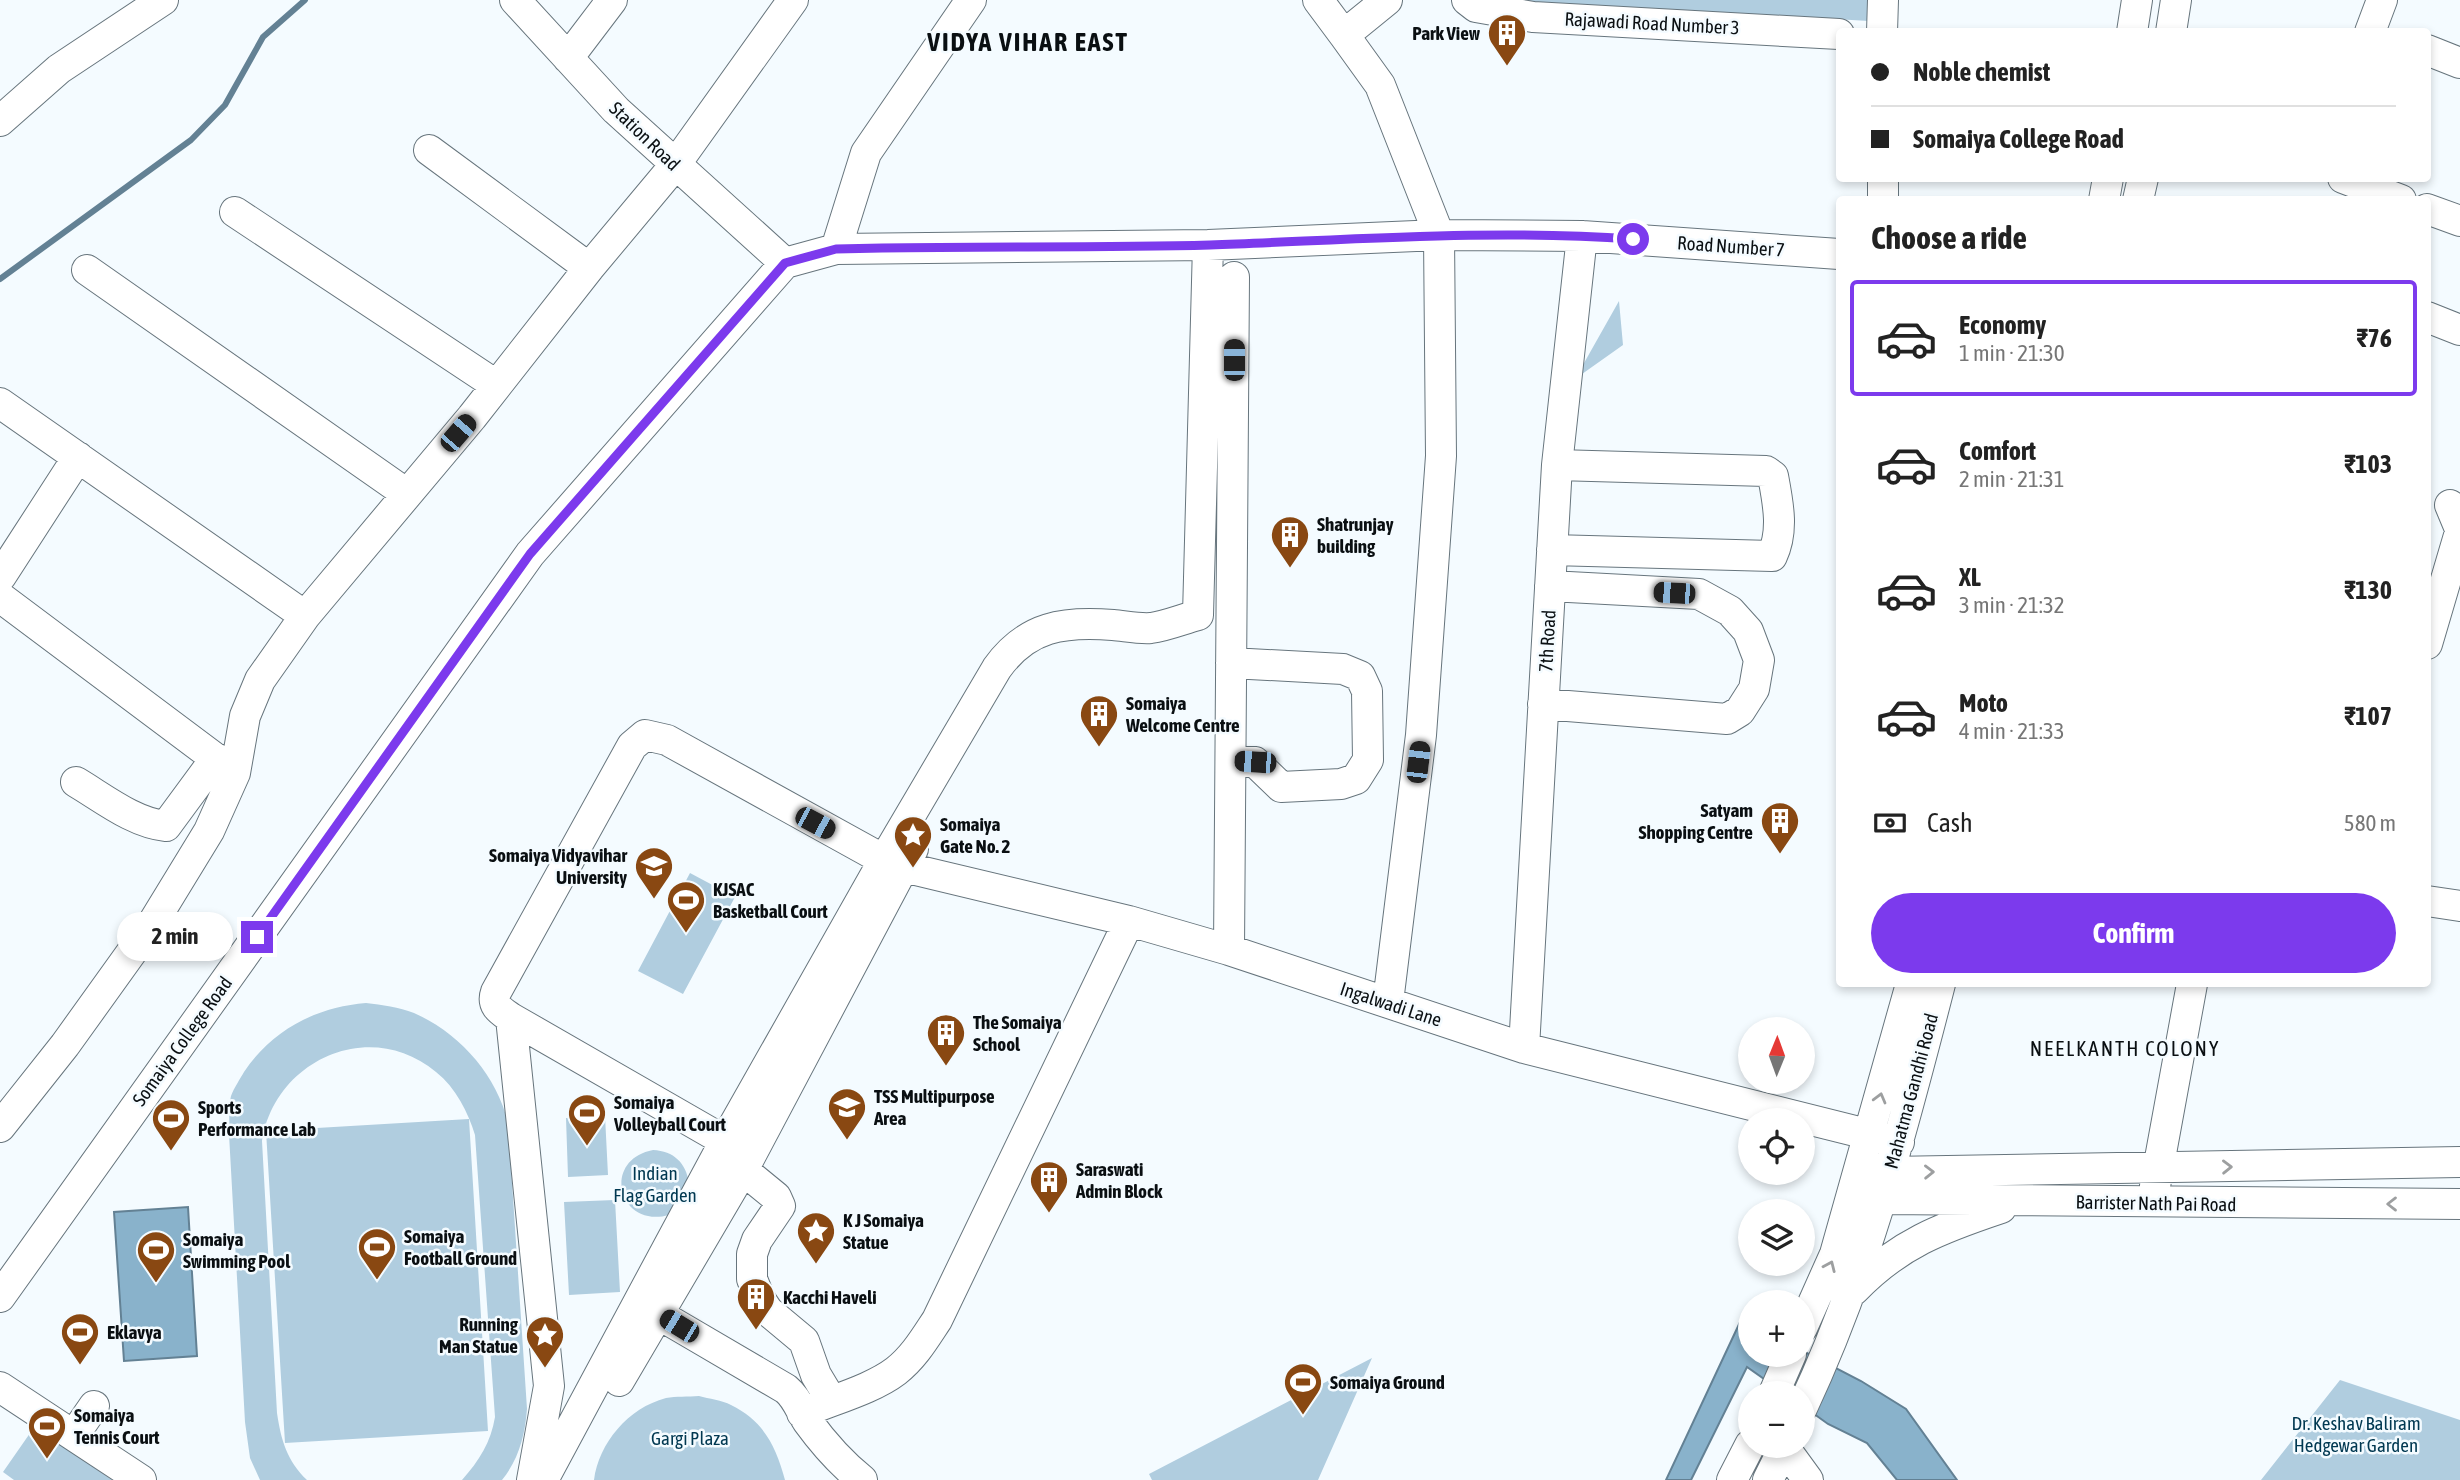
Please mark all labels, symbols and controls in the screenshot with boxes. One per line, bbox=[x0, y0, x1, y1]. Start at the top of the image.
street label: Rajawadi Road Number 3 bbox=[1564, 7, 1740, 39]
building icon: Park View bbox=[1486, 12, 1528, 67]
place label: Park View bbox=[1412, 22, 1481, 44]
district label: VIDYA VIHAR EAST bbox=[926, 27, 1129, 57]
text: Noble chemist bbox=[1913, 57, 2050, 87]
street label: Station Road bbox=[605, 97, 685, 175]
text: Somaiya College Road bbox=[1913, 124, 2124, 154]
text: Choose a ride bbox=[1871, 219, 2027, 256]
route start bbox=[1617, 223, 1649, 255]
street label: Road Number 7 bbox=[1677, 231, 1785, 261]
icon: car bbox=[1875, 307, 1938, 370]
text: Economy bbox=[1959, 310, 2046, 340]
text: ₹76 bbox=[2356, 323, 2392, 353]
car bbox=[1224, 339, 1245, 381]
text: 1 min · 21:30 bbox=[1959, 340, 2065, 366]
car bbox=[437, 410, 480, 456]
icon: car bbox=[1875, 433, 1938, 496]
text: Comfort bbox=[1959, 436, 2036, 466]
text: ₹103 bbox=[2344, 449, 2392, 479]
text: 2 min · 21:31 bbox=[1959, 466, 2065, 492]
place label: Shatrunjay building bbox=[1317, 513, 1394, 557]
building icon: Shatrunjay building bbox=[1269, 514, 1311, 569]
icon: car bbox=[1875, 559, 1938, 622]
text: XL bbox=[1959, 562, 1981, 592]
text: ₹130 bbox=[2344, 575, 2392, 605]
car bbox=[1653, 581, 1696, 605]
text: 3 min · 21:32 bbox=[1959, 592, 2065, 618]
street label: 7th Road bbox=[1534, 609, 1560, 673]
icon: car bbox=[1875, 685, 1938, 748]
text: Moto bbox=[1959, 688, 2008, 718]
place label: Somaiya Welcome Centre bbox=[1125, 692, 1240, 736]
building icon: Somaiya Welcome Centre bbox=[1078, 693, 1120, 748]
text: ₹107 bbox=[2344, 701, 2392, 731]
text: 4 min · 21:33 bbox=[1959, 718, 2065, 744]
car bbox=[1406, 740, 1431, 784]
car bbox=[1234, 750, 1277, 774]
place label: Satyam Shopping Centre bbox=[1638, 799, 1753, 843]
building icon: Satyam Shopping Centre bbox=[1759, 800, 1801, 855]
car bbox=[792, 804, 839, 842]
icon: cash bbox=[1871, 804, 1909, 842]
text: Cash bbox=[1927, 808, 1973, 838]
text: 580 m bbox=[2344, 810, 2396, 836]
place label: Somaiya Gate No. 2 bbox=[940, 813, 1011, 857]
place icon: Somaiya Gate No. 2 bbox=[892, 814, 934, 869]
place label: Somaiya Vidyavihar University bbox=[489, 844, 627, 888]
school or university icon: Somaiya Vidyavihar University bbox=[633, 845, 675, 900]
place label: KJSAC Basketball Court bbox=[713, 878, 828, 922]
sports icon: KJSAC Basketball Court bbox=[665, 879, 707, 934]
button: Confirm bbox=[1871, 893, 2396, 973]
callout: 2 min bbox=[117, 912, 232, 962]
route end bbox=[241, 921, 273, 953]
text: 2 min bbox=[152, 923, 198, 949]
street label: Somaiya College Road bbox=[128, 972, 236, 1110]
street label: Ingalwadi Lane bbox=[1337, 977, 1445, 1031]
place label: The Somaiya School bbox=[973, 1011, 1062, 1055]
street label: Mahatma Gandhi Road bbox=[1880, 1011, 1942, 1171]
building icon: The Somaiya School bbox=[925, 1012, 967, 1067]
north arrow bbox=[1738, 1017, 1815, 1094]
map controls bbox=[1738, 1017, 1815, 1458]
district label: NEELKANTH COLONY bbox=[2030, 1036, 2220, 1060]
place label: TSS Multipurpose Area bbox=[873, 1085, 995, 1129]
school or university icon: TSS Multipurpose Area bbox=[826, 1086, 868, 1141]
place label: Somaiya Volleyball Court bbox=[613, 1091, 726, 1135]
sports icon: Somaiya Volleyball Court bbox=[566, 1092, 608, 1147]
one-way arrow bbox=[1872, 1092, 1886, 1104]
place label: Sports Performance Lab bbox=[198, 1096, 316, 1140]
sports icon: Sports Performance Lab bbox=[150, 1097, 192, 1152]
button: locate bbox=[1738, 1108, 1815, 1185]
place label: Saraswati Admin Block bbox=[1075, 1158, 1163, 1202]
building icon: Saraswati Admin Block bbox=[1028, 1159, 1070, 1214]
one-way arrow bbox=[2222, 1159, 2233, 1175]
park label: Indian Flag Garden bbox=[613, 1162, 697, 1206]
one-way arrow bbox=[1924, 1164, 1935, 1179]
street label: Barrister Nath Pai Road bbox=[2076, 1191, 2236, 1215]
one-way arrow bbox=[2386, 1196, 2397, 1212]
button: layers bbox=[1738, 1199, 1815, 1276]
place label: K J Somaiya Statue bbox=[843, 1209, 924, 1253]
place icon: K J Somaiya Statue bbox=[795, 1210, 837, 1265]
place label: Somaiya Football Ground bbox=[404, 1225, 517, 1269]
sports icon: Somaiya Football Ground bbox=[356, 1226, 398, 1281]
place label: Somaiya Swimming Pool bbox=[183, 1228, 291, 1272]
sports icon: Somaiya Swimming Pool bbox=[135, 1229, 177, 1284]
one-way arrow bbox=[1822, 1261, 1836, 1273]
building icon: Kacchi Haveli bbox=[735, 1276, 777, 1331]
place label: Kacchi Haveli bbox=[783, 1286, 877, 1308]
button: + bbox=[1738, 1290, 1815, 1367]
car bbox=[656, 1306, 703, 1346]
sports icon: Eklavya bbox=[59, 1311, 101, 1366]
place label: Running Man Statue bbox=[439, 1313, 519, 1357]
place icon: Running Man Statue bbox=[524, 1314, 566, 1369]
place label: Eklavya bbox=[107, 1321, 162, 1343]
sports icon: Somaiya Ground bbox=[1282, 1361, 1324, 1416]
place label: Somaiya Ground bbox=[1330, 1371, 1445, 1393]
button: − bbox=[1738, 1381, 1815, 1458]
place label: Somaiya Tennis Court bbox=[74, 1404, 160, 1448]
sports icon: Somaiya Tennis Court bbox=[26, 1405, 68, 1460]
park label: Dr. Keshav Baliram Hedgewar Garden bbox=[2291, 1412, 2421, 1456]
park label: Gargi Plaza bbox=[651, 1427, 729, 1449]

